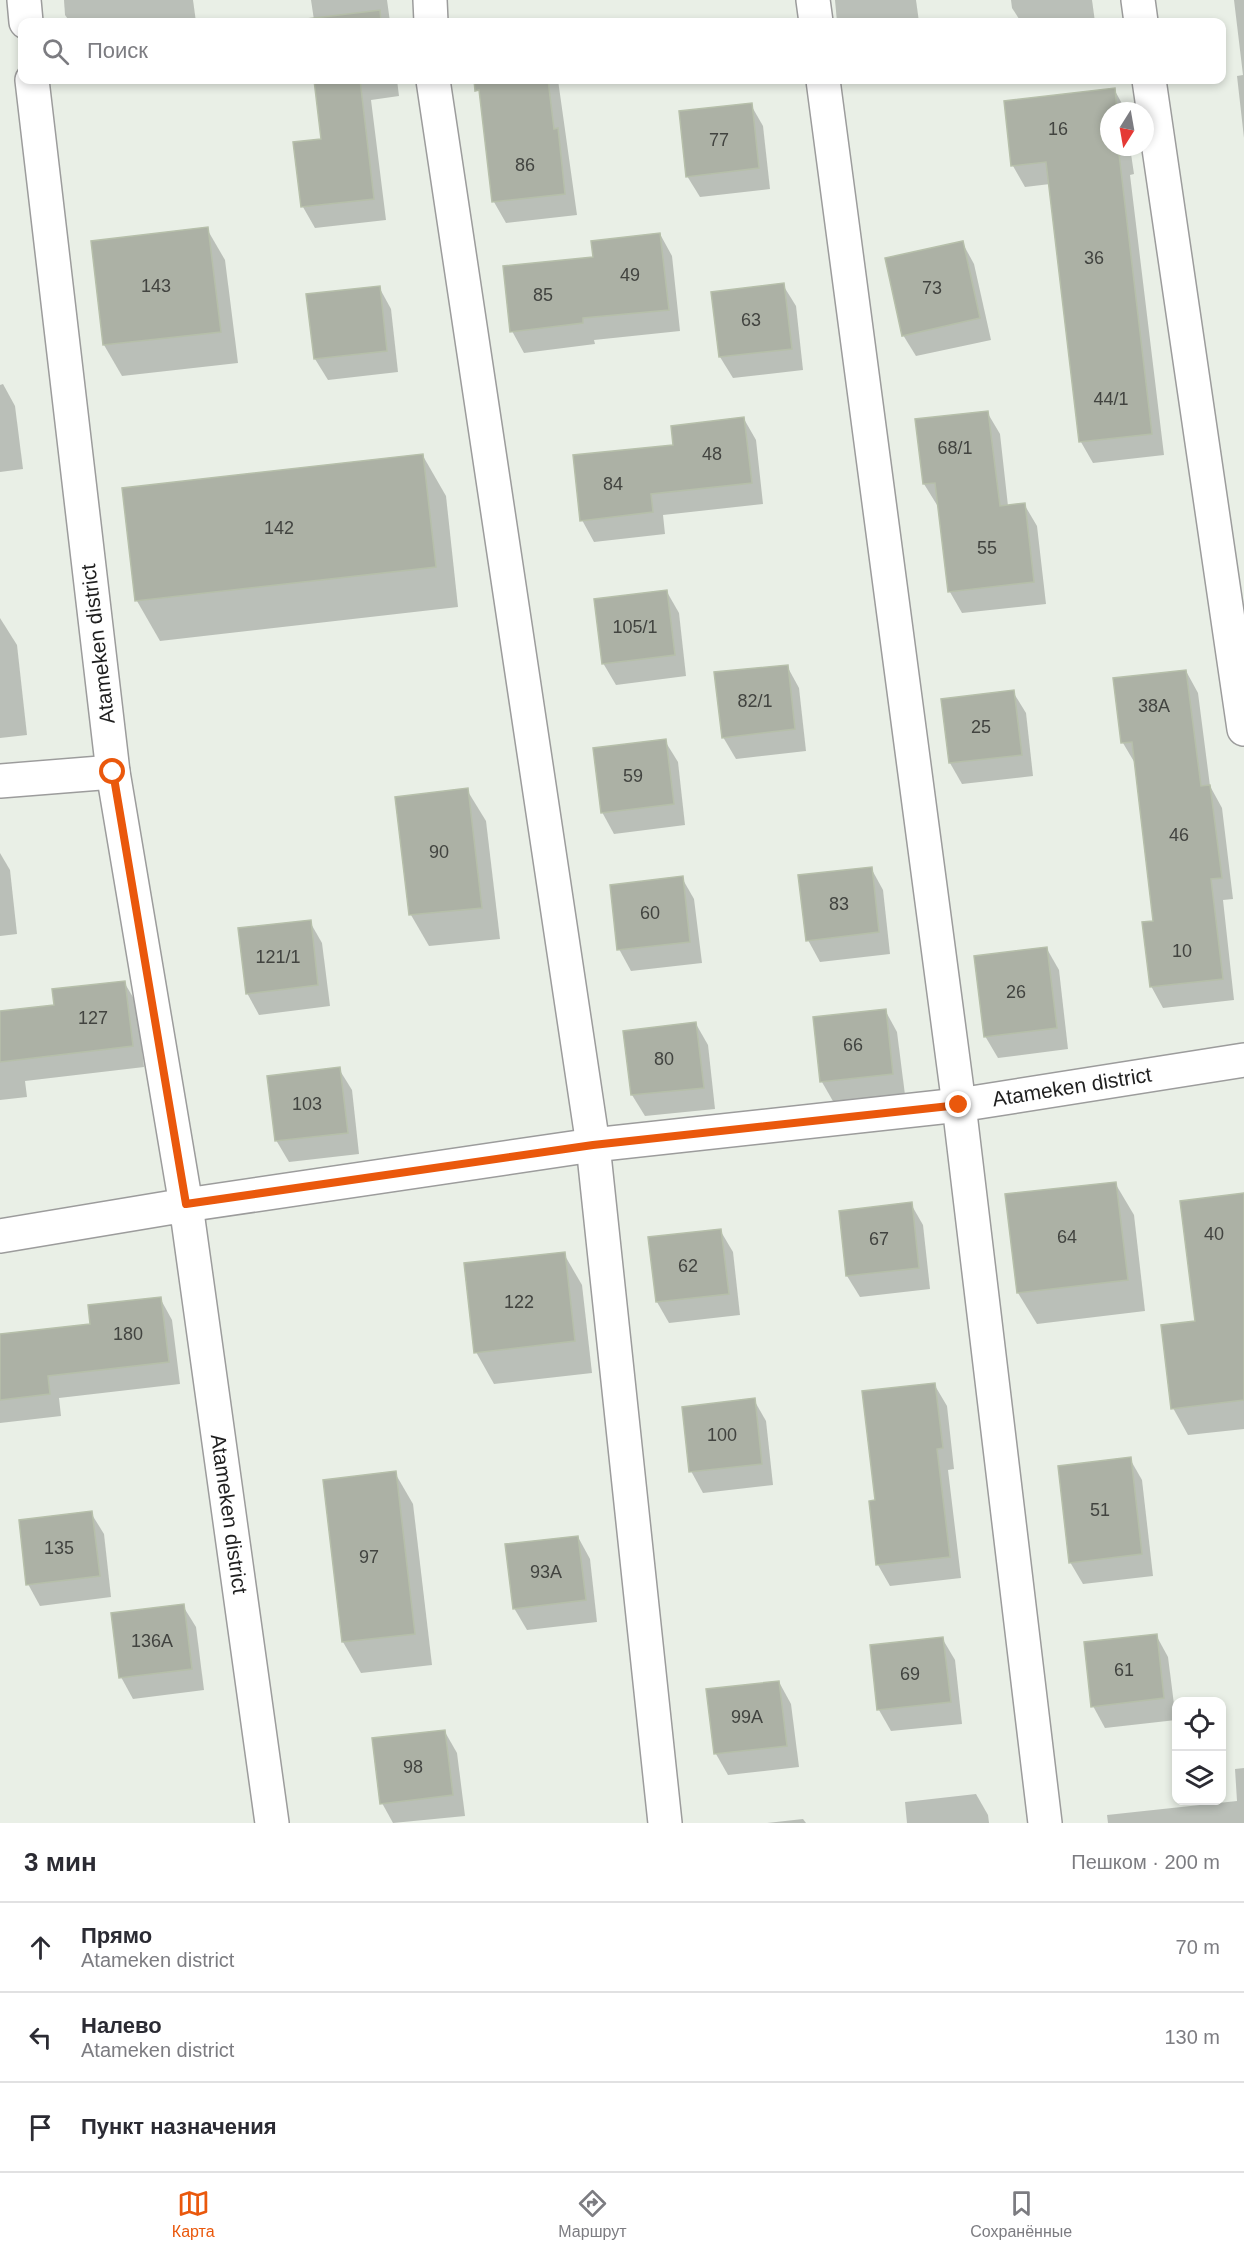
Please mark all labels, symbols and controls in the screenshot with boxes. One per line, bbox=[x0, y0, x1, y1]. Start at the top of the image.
search box bbox=[18, 18, 1226, 84]
icon: search bbox=[39, 35, 72, 68]
text: Поиск bbox=[87, 38, 148, 63]
north arrow bbox=[1100, 102, 1154, 156]
house number: 16 bbox=[1048, 119, 1068, 139]
house number: 77 bbox=[709, 130, 729, 150]
house number: 86 bbox=[515, 155, 535, 175]
house number: 36 bbox=[1084, 248, 1104, 268]
house number: 49 bbox=[620, 265, 640, 285]
house number: 143 bbox=[141, 276, 171, 296]
house number: 73 bbox=[922, 278, 942, 298]
house number: 85 bbox=[533, 285, 553, 305]
house number: 63 bbox=[741, 310, 761, 330]
house number: 44/1 bbox=[1093, 389, 1129, 409]
house number: 68/1 bbox=[937, 438, 973, 458]
house number: 48 bbox=[702, 444, 722, 464]
house number: 84 bbox=[603, 474, 623, 494]
house number: 142 bbox=[264, 518, 294, 538]
house number: 55 bbox=[977, 538, 997, 558]
street label: Atameken district bbox=[76, 563, 119, 725]
house number: 105/1 bbox=[612, 617, 658, 637]
house number: 82/1 bbox=[737, 691, 773, 711]
house number: 38А bbox=[1138, 696, 1170, 716]
house number: 25 bbox=[971, 717, 991, 737]
route start bbox=[99, 758, 125, 784]
house number: 59 bbox=[623, 766, 643, 786]
house number: 46 bbox=[1169, 825, 1189, 845]
house number: 90 bbox=[429, 842, 449, 862]
house number: 83 bbox=[829, 894, 849, 914]
house number: 60 bbox=[640, 903, 660, 923]
house number: 10 bbox=[1172, 941, 1192, 961]
house number: 121/1 bbox=[255, 947, 301, 967]
house number: 26 bbox=[1006, 982, 1026, 1002]
house number: 127 bbox=[78, 1008, 108, 1028]
house number: 66 bbox=[843, 1035, 863, 1055]
house number: 80 bbox=[654, 1049, 674, 1069]
street label: Atameken district bbox=[991, 1063, 1153, 1110]
route end bbox=[945, 1091, 971, 1117]
house number: 103 bbox=[292, 1094, 322, 1114]
house number: 40 bbox=[1204, 1224, 1224, 1244]
house number: 64 bbox=[1057, 1227, 1077, 1247]
house number: 67 bbox=[869, 1229, 889, 1249]
house number: 62 bbox=[678, 1256, 698, 1276]
house number: 122 bbox=[504, 1292, 534, 1312]
house number: 180 bbox=[113, 1324, 143, 1344]
house number: 100 bbox=[707, 1425, 737, 1445]
street label: Atameken district bbox=[207, 1433, 252, 1595]
house number: 51 bbox=[1090, 1500, 1110, 1520]
house number: 135 bbox=[44, 1538, 74, 1558]
house number: 97 bbox=[359, 1547, 379, 1567]
house number: 93А bbox=[530, 1562, 562, 1582]
house number: 136А bbox=[131, 1631, 173, 1651]
house number: 61 bbox=[1114, 1660, 1134, 1680]
house number: 69 bbox=[900, 1664, 920, 1684]
map controls bbox=[1172, 1697, 1226, 1805]
button: locate bbox=[1172, 1697, 1226, 1751]
house number: 99А bbox=[731, 1707, 763, 1727]
button: layers bbox=[1172, 1751, 1226, 1805]
house number: 98 bbox=[403, 1757, 423, 1777]
text: 3 мин bbox=[24, 1847, 97, 1877]
text: Пешком · 200 m bbox=[1071, 1851, 1220, 1873]
text: Прямо bbox=[81, 1923, 152, 1948]
icon: ahead bbox=[24, 1931, 57, 1964]
text: 70 m bbox=[1176, 1936, 1220, 1958]
text: Atameken district bbox=[81, 1949, 234, 1971]
text: Налево bbox=[81, 2013, 162, 2038]
icon: left bbox=[24, 2021, 57, 2054]
text: 130 m bbox=[1164, 2026, 1220, 2048]
text: Atameken district bbox=[81, 2039, 234, 2061]
icon: arrive bbox=[24, 2111, 57, 2144]
text: Пункт назначения bbox=[81, 2114, 277, 2139]
tab: Карта bbox=[172, 2187, 215, 2241]
tab: Маршрут bbox=[558, 2187, 627, 2241]
tab: Сохранённые bbox=[970, 2187, 1072, 2241]

